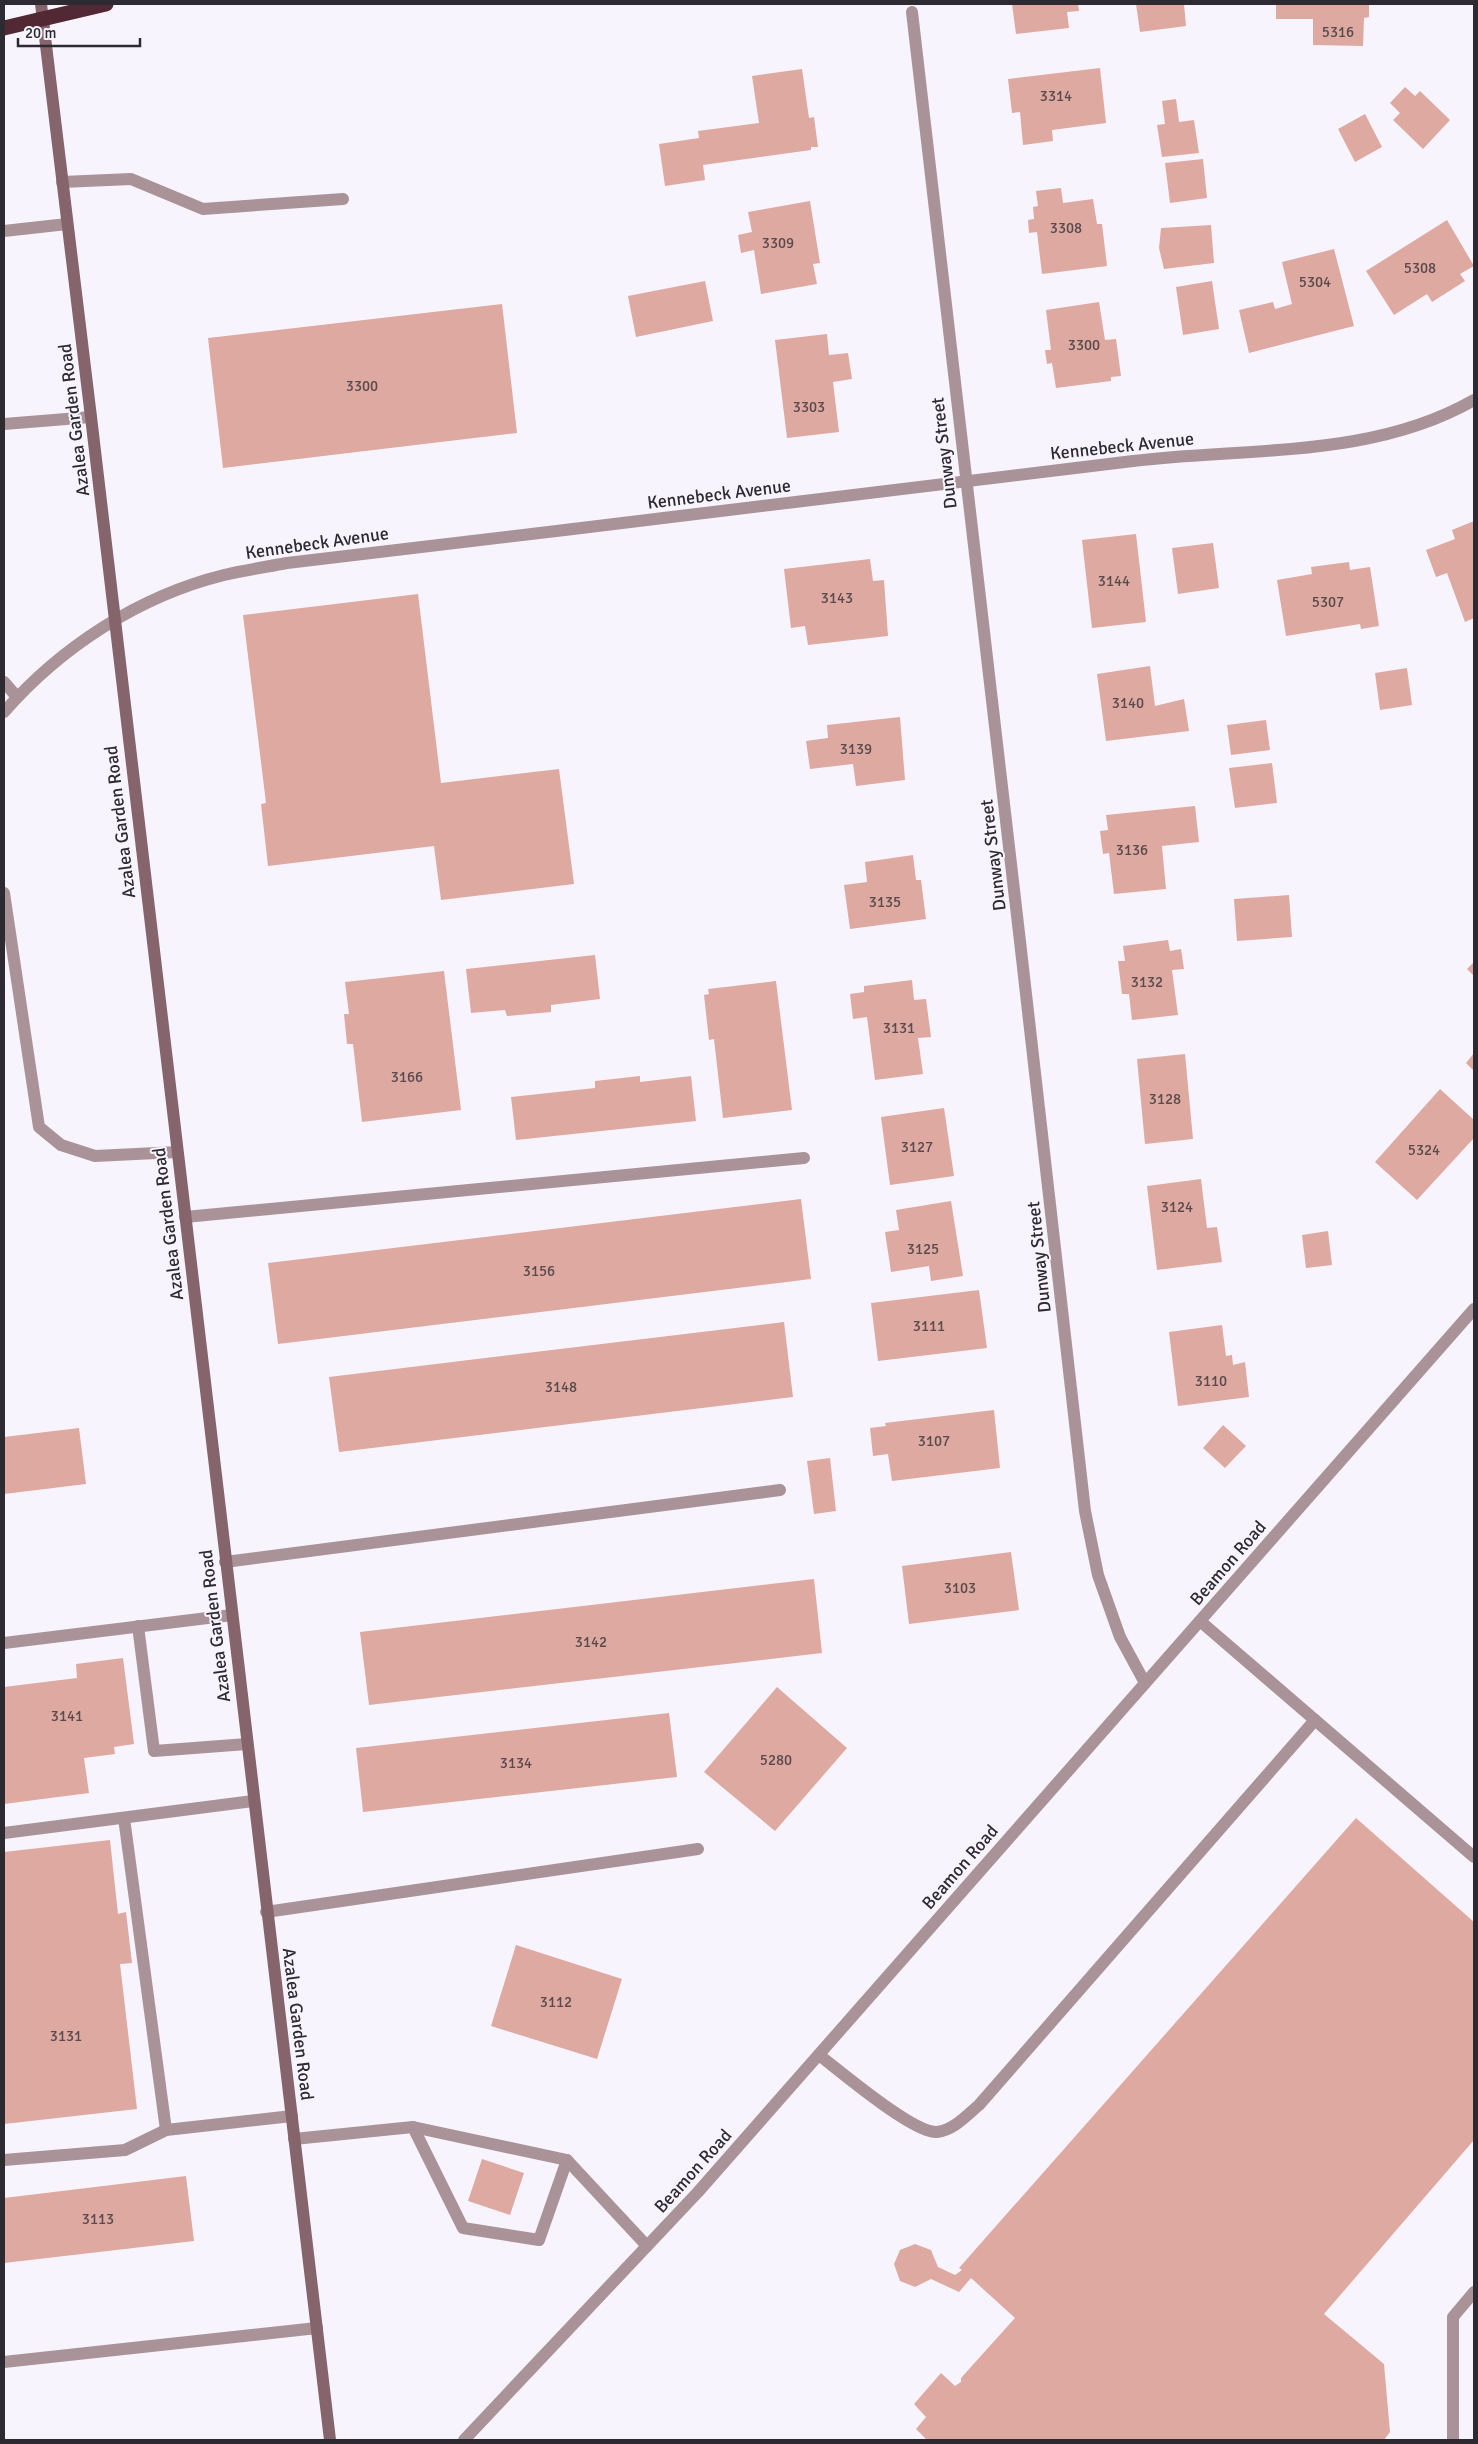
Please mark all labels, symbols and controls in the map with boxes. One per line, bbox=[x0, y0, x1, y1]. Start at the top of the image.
scale bar bbox=[18, 15, 140, 47]
house number: 5316 bbox=[1322, 23, 1354, 41]
text: 20 m bbox=[25, 24, 56, 42]
house number: 3314 bbox=[1040, 87, 1072, 105]
house number: 3308 bbox=[1050, 219, 1082, 237]
house number: 3309 bbox=[762, 234, 794, 252]
house number: 5308 bbox=[1404, 259, 1436, 277]
house number: 5304 bbox=[1299, 273, 1331, 291]
house number: 3300 bbox=[1068, 336, 1100, 354]
street label: Azalea Garden Road bbox=[54, 343, 94, 497]
house number: 3300 bbox=[346, 377, 378, 395]
street label: Dunway Street bbox=[926, 396, 962, 510]
house number: 3303 bbox=[793, 398, 825, 416]
street label: Kennebeck Avenue bbox=[1049, 428, 1195, 464]
street label: Kennebeck Avenue bbox=[646, 474, 792, 514]
street label: Kennebeck Avenue bbox=[244, 522, 390, 564]
house number: 3144 bbox=[1098, 572, 1130, 590]
house number: 3143 bbox=[821, 589, 853, 607]
house number: 5307 bbox=[1312, 593, 1344, 611]
house number: 3140 bbox=[1112, 694, 1144, 712]
house number: 3139 bbox=[840, 740, 872, 758]
street label: Azalea Garden Road bbox=[100, 745, 140, 899]
street label: Dunway Street bbox=[975, 798, 1011, 912]
house number: 3136 bbox=[1116, 841, 1148, 859]
house number: 3135 bbox=[869, 893, 901, 911]
house number: 3132 bbox=[1131, 973, 1163, 991]
house number: 3131 bbox=[883, 1019, 915, 1037]
house number: 3166 bbox=[391, 1068, 423, 1086]
house number: 3128 bbox=[1149, 1090, 1181, 1108]
house number: 3127 bbox=[901, 1138, 933, 1156]
house number: 5324 bbox=[1408, 1141, 1440, 1159]
street label: Azalea Garden Road bbox=[148, 1147, 188, 1301]
house number: 3124 bbox=[1161, 1198, 1193, 1216]
street label: Dunway Street bbox=[1022, 1200, 1056, 1314]
house number: 3125 bbox=[907, 1240, 939, 1258]
house number: 3156 bbox=[523, 1262, 555, 1280]
house number: 3111 bbox=[913, 1317, 945, 1335]
house number: 3110 bbox=[1195, 1372, 1227, 1390]
house number: 3148 bbox=[545, 1378, 577, 1396]
house number: 3107 bbox=[918, 1432, 950, 1450]
street label: Beamon Road bbox=[1185, 1516, 1271, 1610]
street label: Azalea Garden Road bbox=[195, 1549, 235, 1703]
house number: 3103 bbox=[944, 1579, 976, 1597]
house number: 3142 bbox=[575, 1633, 607, 1651]
house number: 3141 bbox=[51, 1707, 83, 1725]
house number: 5280 bbox=[760, 1751, 792, 1769]
house number: 3134 bbox=[500, 1754, 532, 1772]
street label: Beamon Road bbox=[917, 1820, 1003, 1914]
street label: Azalea Garden Road bbox=[278, 1947, 318, 2101]
house number: 3112 bbox=[540, 1993, 572, 2011]
house number: 3131 bbox=[50, 2027, 82, 2045]
street label: Beamon Road bbox=[650, 2125, 736, 2217]
house number: 3113 bbox=[82, 2210, 114, 2228]

